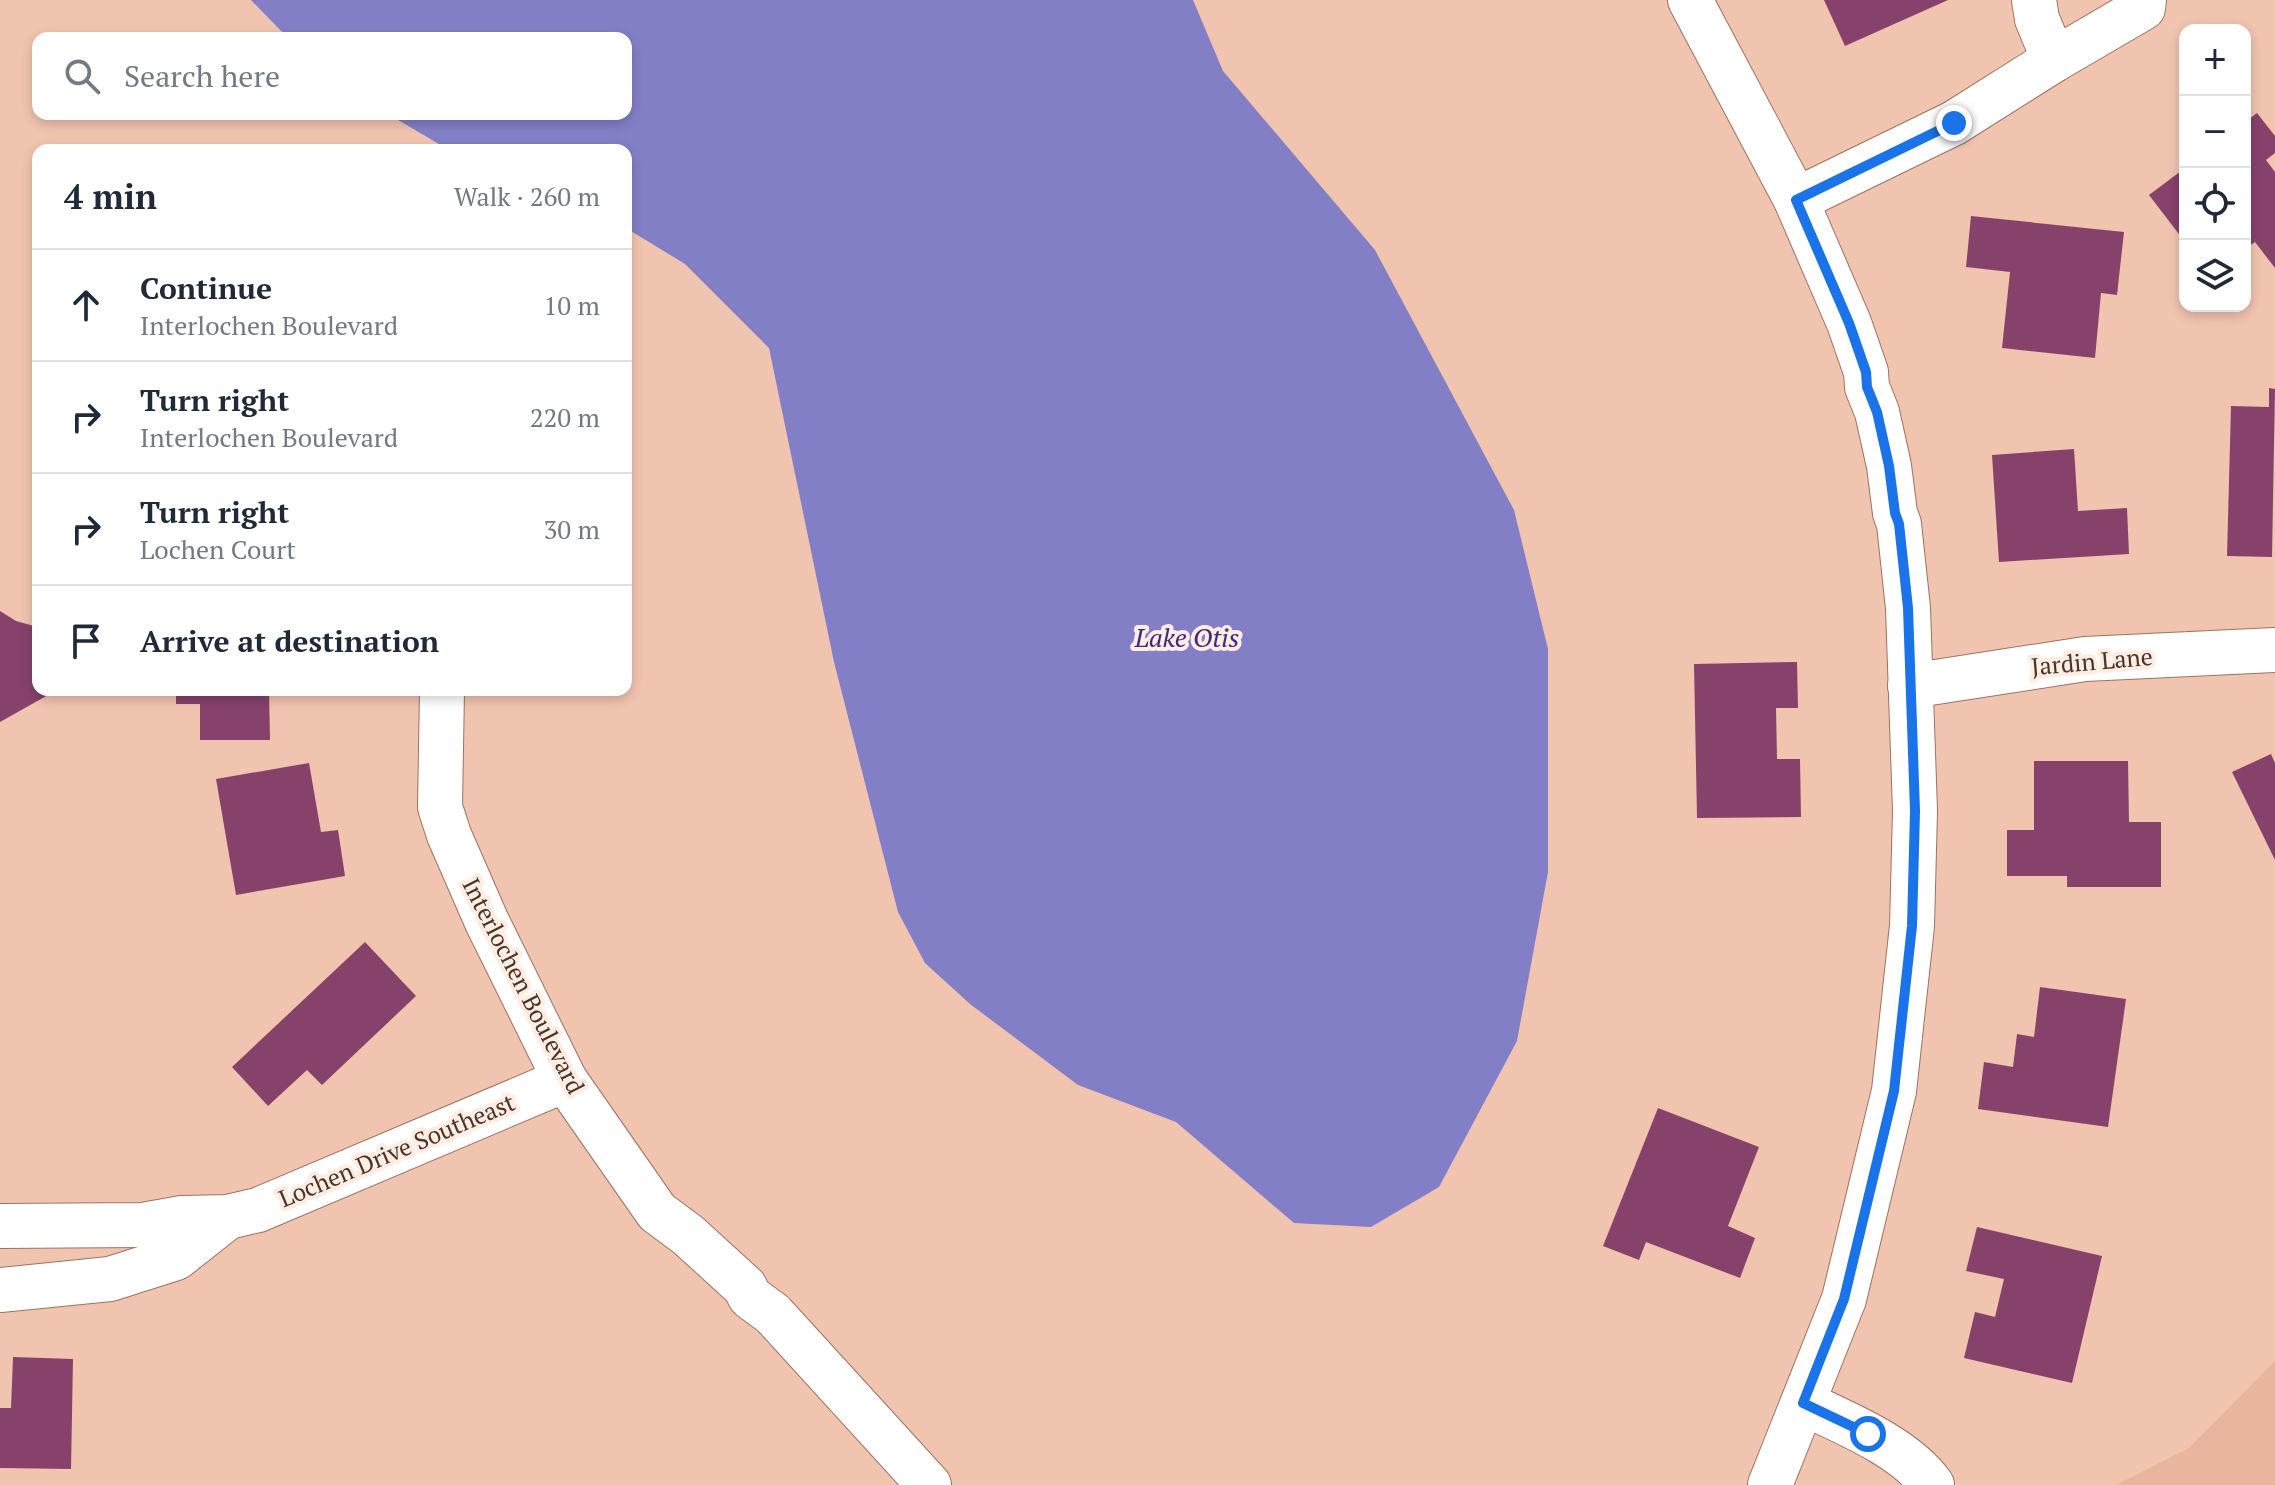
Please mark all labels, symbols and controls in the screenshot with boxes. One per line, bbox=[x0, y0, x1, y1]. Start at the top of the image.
map controls bbox=[2179, 24, 2251, 312]
button: + bbox=[2179, 24, 2251, 96]
search box bbox=[32, 32, 632, 120]
icon: search bbox=[60, 54, 104, 98]
text: Search here bbox=[124, 56, 280, 96]
button: − bbox=[2179, 96, 2251, 168]
route end bbox=[1936, 105, 1972, 141]
button: locate bbox=[2179, 168, 2251, 240]
text: 4 min bbox=[64, 174, 157, 219]
text: Walk · 260 m bbox=[454, 179, 600, 213]
button: layers bbox=[2179, 240, 2251, 312]
text: Continue bbox=[140, 268, 272, 308]
icon: ahead bbox=[64, 283, 108, 327]
text: 10 m bbox=[544, 288, 600, 322]
text: Interlochen Boulevard bbox=[140, 308, 398, 342]
text: Turn right bbox=[140, 380, 289, 420]
icon: right bbox=[64, 395, 108, 439]
text: 220 m bbox=[530, 400, 600, 434]
text: Interlochen Boulevard bbox=[140, 420, 398, 454]
text: Turn right bbox=[140, 492, 289, 532]
icon: right bbox=[64, 507, 108, 551]
text: 30 m bbox=[544, 512, 600, 546]
text: Lochen Court bbox=[140, 532, 296, 566]
icon: arrive bbox=[64, 619, 108, 663]
water label: Lake Otis bbox=[1134, 620, 1239, 654]
text: Arrive at destination bbox=[140, 621, 439, 661]
street label: Jardin Lane bbox=[2030, 640, 2154, 682]
street label: Interlochen Boulevard bbox=[456, 872, 592, 1099]
street label: Lochen Drive Southeast bbox=[274, 1086, 520, 1214]
route start bbox=[1850, 1416, 1886, 1452]

